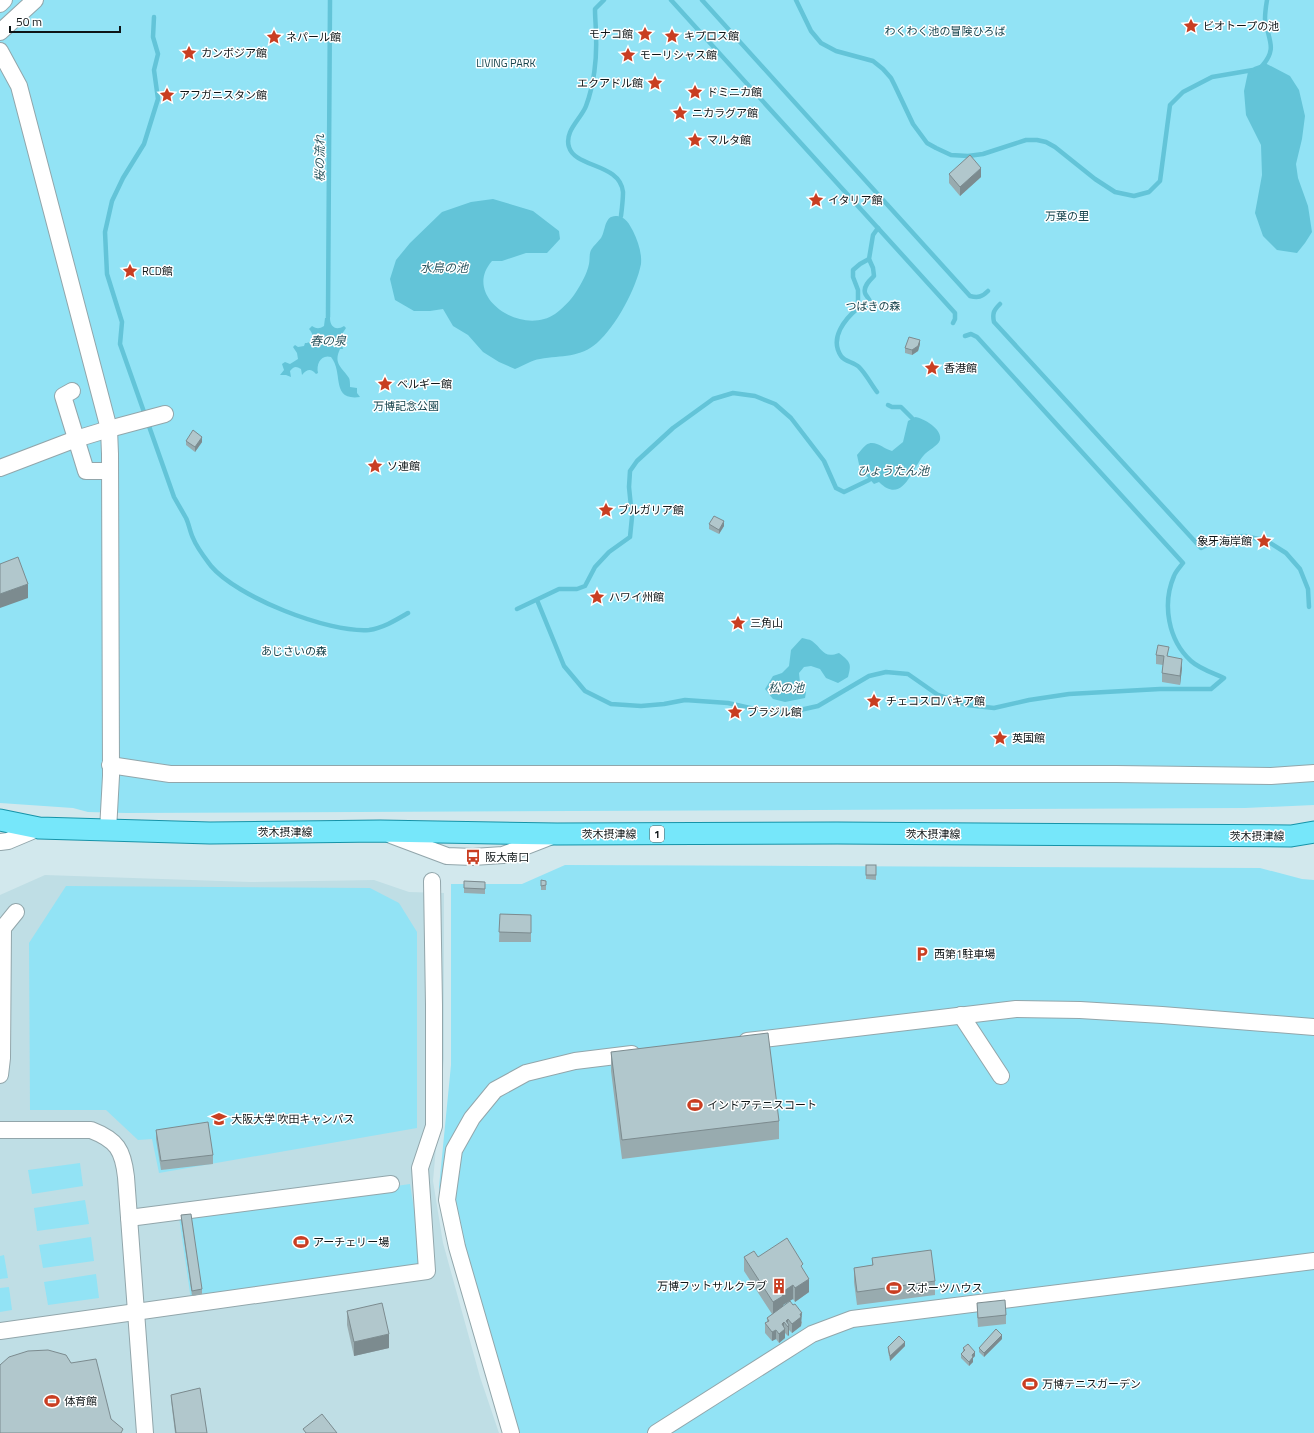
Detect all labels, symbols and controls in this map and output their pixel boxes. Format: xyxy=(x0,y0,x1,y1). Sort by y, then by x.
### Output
scale bar xyxy=(10,8,120,34)
text: 50 m xyxy=(16,12,42,31)
place icon: ビオトープの池 xyxy=(1182,17,1200,35)
place label: ビオトープの池 xyxy=(1203,18,1279,34)
park label: わくわく池の冒険ひろば xyxy=(885,23,1006,39)
place icon: モナコ館 xyxy=(636,25,654,43)
place label: モナコ館 xyxy=(589,26,633,42)
place icon: キプロス館 xyxy=(663,27,681,45)
place icon: ネパール館 xyxy=(265,28,283,46)
place label: キプロス館 xyxy=(684,28,739,44)
place label: ネパール館 xyxy=(286,29,341,45)
place icon: カンボジア館 xyxy=(180,44,198,62)
place label: カンボジア館 xyxy=(201,45,267,61)
place icon: モーリシャス館 xyxy=(619,46,637,64)
place label: モーリシャス館 xyxy=(640,47,717,63)
park label: LIVING PARK xyxy=(476,55,536,71)
place icon: エクアドル館 xyxy=(646,74,664,92)
place label: エクアドル館 xyxy=(577,75,643,91)
place icon: ドミニカ館 xyxy=(686,83,704,101)
place label: ドミニカ館 xyxy=(707,84,762,100)
place icon: アフガニスタン館 xyxy=(158,86,176,104)
place label: アフガニスタン館 xyxy=(179,87,267,103)
place icon: ニカラグア館 xyxy=(671,104,689,122)
place label: ニカラグア館 xyxy=(692,105,758,121)
place icon: マルタ館 xyxy=(686,131,704,149)
place label: マルタ館 xyxy=(707,132,751,148)
water label: 桜の流れ xyxy=(310,133,329,182)
place icon: イタリア館 xyxy=(807,191,825,209)
place label: イタリア館 xyxy=(828,192,883,208)
park label: 万葉の里 xyxy=(1045,208,1089,224)
water label: 水鳥の池 xyxy=(420,258,469,277)
place icon: RCD館 xyxy=(121,262,139,280)
place label: RCD館 xyxy=(142,263,173,279)
park label: つばきの森 xyxy=(846,298,901,314)
water label: 春の泉 xyxy=(310,331,347,350)
place icon: 香港館 xyxy=(923,359,941,377)
place label: 香港館 xyxy=(944,360,977,376)
place icon: ベルギー館 xyxy=(376,375,394,393)
place label: ベルギー館 xyxy=(397,376,452,392)
park label: 万博記念公園 xyxy=(373,398,439,414)
place icon: ソ連館 xyxy=(366,457,384,475)
place label: ソ連館 xyxy=(387,458,420,474)
water label: ひょうたん池 xyxy=(857,461,930,480)
place icon: ブルガリア館 xyxy=(597,501,615,519)
place label: ブルガリア館 xyxy=(618,502,684,518)
place icon: 象牙海岸館 xyxy=(1255,532,1273,550)
place label: 象牙海岸館 xyxy=(1197,533,1252,549)
place icon: ハワイ州館 xyxy=(588,588,606,606)
place label: ハワイ州館 xyxy=(609,589,664,605)
place icon: 三角山 xyxy=(729,614,747,632)
place label: 三角山 xyxy=(750,615,783,631)
park label: あじさいの森 xyxy=(261,643,327,659)
water label: 松の池 xyxy=(768,678,805,697)
place icon: チェコスロバキア館 xyxy=(865,692,883,710)
place label: チェコスロバキア館 xyxy=(886,693,985,709)
place icon: ブラジル館 xyxy=(726,703,744,721)
place label: ブラジル館 xyxy=(747,704,802,720)
place icon: 英国館 xyxy=(991,729,1009,747)
place label: 英国館 xyxy=(1012,730,1045,746)
street label: 茨木摂津線 xyxy=(258,824,313,840)
street label: 茨木摂津線 xyxy=(582,826,637,842)
road number: 1 xyxy=(650,826,664,842)
street label: 茨木摂津線 xyxy=(906,826,961,842)
street label: 茨木摂津線 xyxy=(1230,828,1285,844)
bus stop icon: 阪大南口 xyxy=(464,848,482,866)
place label: 阪大南口 xyxy=(485,849,529,865)
parking icon: 西第1駐車場 xyxy=(913,945,931,963)
place label: 西第1駐車場 xyxy=(934,946,995,962)
sports icon: インドアテニスコート xyxy=(686,1096,704,1114)
place label: インドアテニスコート xyxy=(707,1097,817,1113)
school or university icon: 大阪大学 吹田キャンパス xyxy=(210,1110,228,1128)
place label: 大阪大学 吹田キャンパス xyxy=(231,1111,354,1127)
sports icon: アーチェリー場 xyxy=(292,1233,310,1251)
place label: アーチェリー場 xyxy=(313,1234,389,1250)
building icon: 万博フットサルクラブ xyxy=(770,1277,788,1295)
place label: 万博フットサルクラブ xyxy=(657,1278,767,1294)
sports icon: スポーツハウス xyxy=(885,1279,903,1297)
place label: スポーツハウス xyxy=(906,1280,983,1296)
sports icon: 万博テニスガーデン xyxy=(1021,1375,1039,1393)
place label: 万博テニスガーデン xyxy=(1042,1376,1141,1392)
sports icon: 体育館 xyxy=(43,1392,61,1410)
place label: 体育館 xyxy=(64,1393,97,1409)

